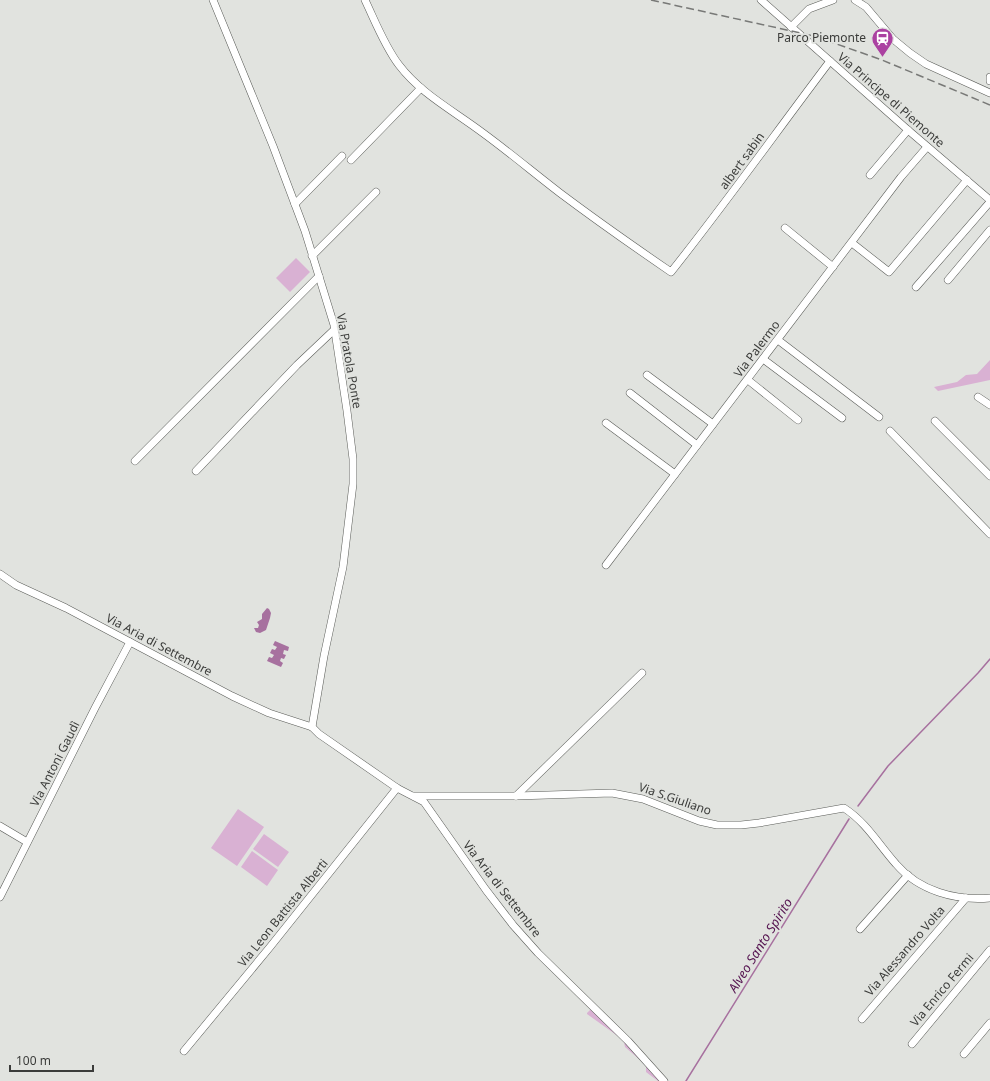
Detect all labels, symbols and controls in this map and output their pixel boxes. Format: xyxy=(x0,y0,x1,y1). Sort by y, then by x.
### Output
station icon: Parco Piemonte xyxy=(869,25,895,58)
place label: Parco Piemonte xyxy=(777,29,866,46)
street label: Via Principe di Piemonte xyxy=(834,48,949,151)
street label: albert sabin xyxy=(715,129,768,193)
street label: Via Pratola Ponte xyxy=(333,312,366,410)
street label: Via Palermo xyxy=(730,317,784,381)
street label: Via Aria di Settembre xyxy=(103,609,216,680)
street label: Via Antoni Gaudì xyxy=(26,718,83,809)
street label: Via S.Giuliano xyxy=(636,778,714,819)
street label: Via Aria di Settembre xyxy=(459,837,546,941)
street label: Via Leon Battista Alberti xyxy=(234,855,332,970)
water label: Alveo Santo Spirito xyxy=(723,894,796,996)
street label: Via Alessandro Volta xyxy=(861,902,948,999)
street label: Via Enrico Fermi xyxy=(906,949,977,1030)
scale bar xyxy=(10,1047,93,1073)
text: 100 m xyxy=(16,1052,51,1069)

